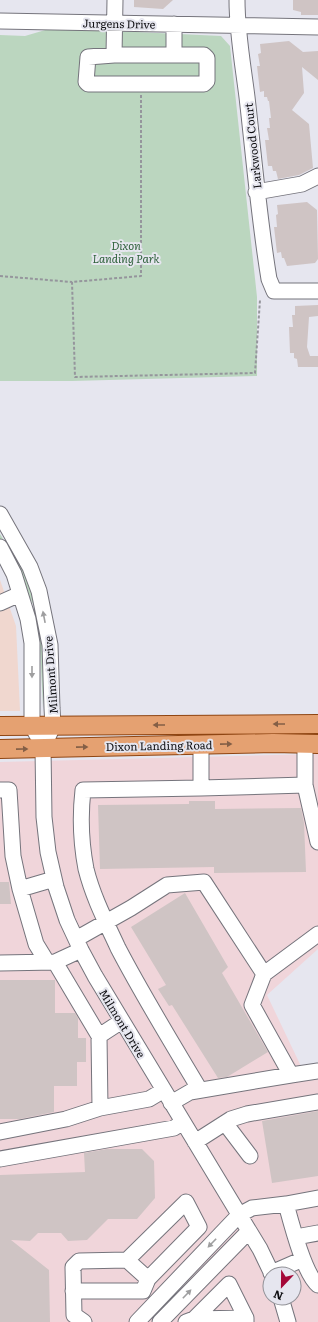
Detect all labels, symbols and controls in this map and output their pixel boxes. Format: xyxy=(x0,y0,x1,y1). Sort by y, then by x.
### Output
street label: Jurgens Drive xyxy=(82,14,156,32)
street label: Larkwood Court xyxy=(239,102,264,190)
park label: Dixon Landing Park xyxy=(93,237,159,266)
one-way arrow xyxy=(41,611,47,623)
street label: Milmont Drive xyxy=(39,635,61,714)
one-way arrow xyxy=(29,666,35,679)
one-way arrow xyxy=(272,721,285,727)
one-way arrow xyxy=(152,722,165,728)
street label: Dixon Landing Road xyxy=(106,736,213,754)
one-way arrow xyxy=(220,741,233,747)
one-way arrow xyxy=(76,744,89,750)
one-way arrow xyxy=(16,746,29,752)
street label: Milmont Drive xyxy=(96,986,150,1061)
one-way arrow xyxy=(207,1238,217,1248)
north arrow xyxy=(262,1266,302,1306)
text: N xyxy=(271,1287,285,1305)
one-way arrow xyxy=(183,1289,192,1299)

